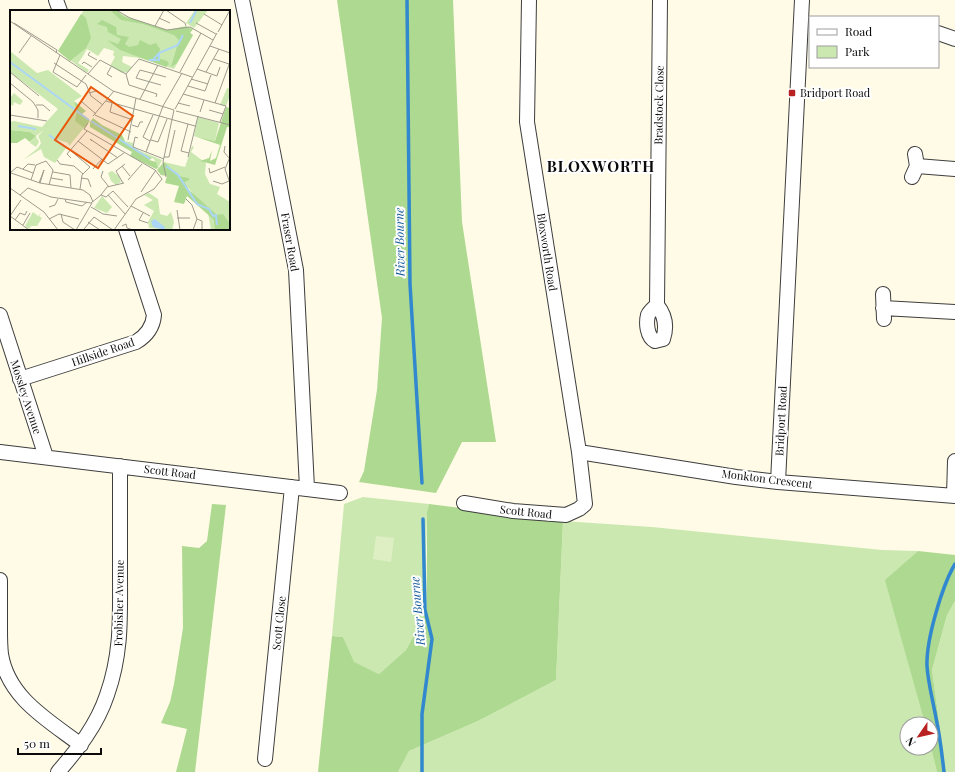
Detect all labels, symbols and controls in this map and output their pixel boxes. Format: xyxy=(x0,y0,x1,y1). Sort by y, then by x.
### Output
inset map xyxy=(10,10,230,230)
legend xyxy=(809,16,939,68)
text: Road xyxy=(845,23,872,39)
text: Park xyxy=(845,43,870,59)
street label: Bradstock Close xyxy=(650,65,667,145)
place label: Bridport Road xyxy=(800,85,871,100)
marker: Bridport Road xyxy=(787,88,797,98)
district label: BLOXWORTH xyxy=(547,156,655,176)
water label: River Bourne xyxy=(390,208,408,278)
street label: Fraser Road xyxy=(278,211,303,273)
street label: Bloxworth Road xyxy=(534,212,561,293)
street label: Hillside Road xyxy=(69,334,137,369)
street label: Mossley Avenue xyxy=(7,358,46,436)
street label: Bridport Road xyxy=(771,385,790,456)
street label: Scott Road xyxy=(143,461,197,482)
street label: Monkton Crescent xyxy=(721,465,813,492)
street label: Scott Road xyxy=(499,501,553,522)
street label: Frobisher Avenue xyxy=(110,559,127,646)
water label: River Bourne xyxy=(406,576,428,647)
street label: Scott Close xyxy=(268,595,289,651)
north arrow xyxy=(899,716,939,756)
scale bar xyxy=(18,730,101,756)
text: N xyxy=(902,734,919,749)
text: 50 m xyxy=(24,735,50,751)

